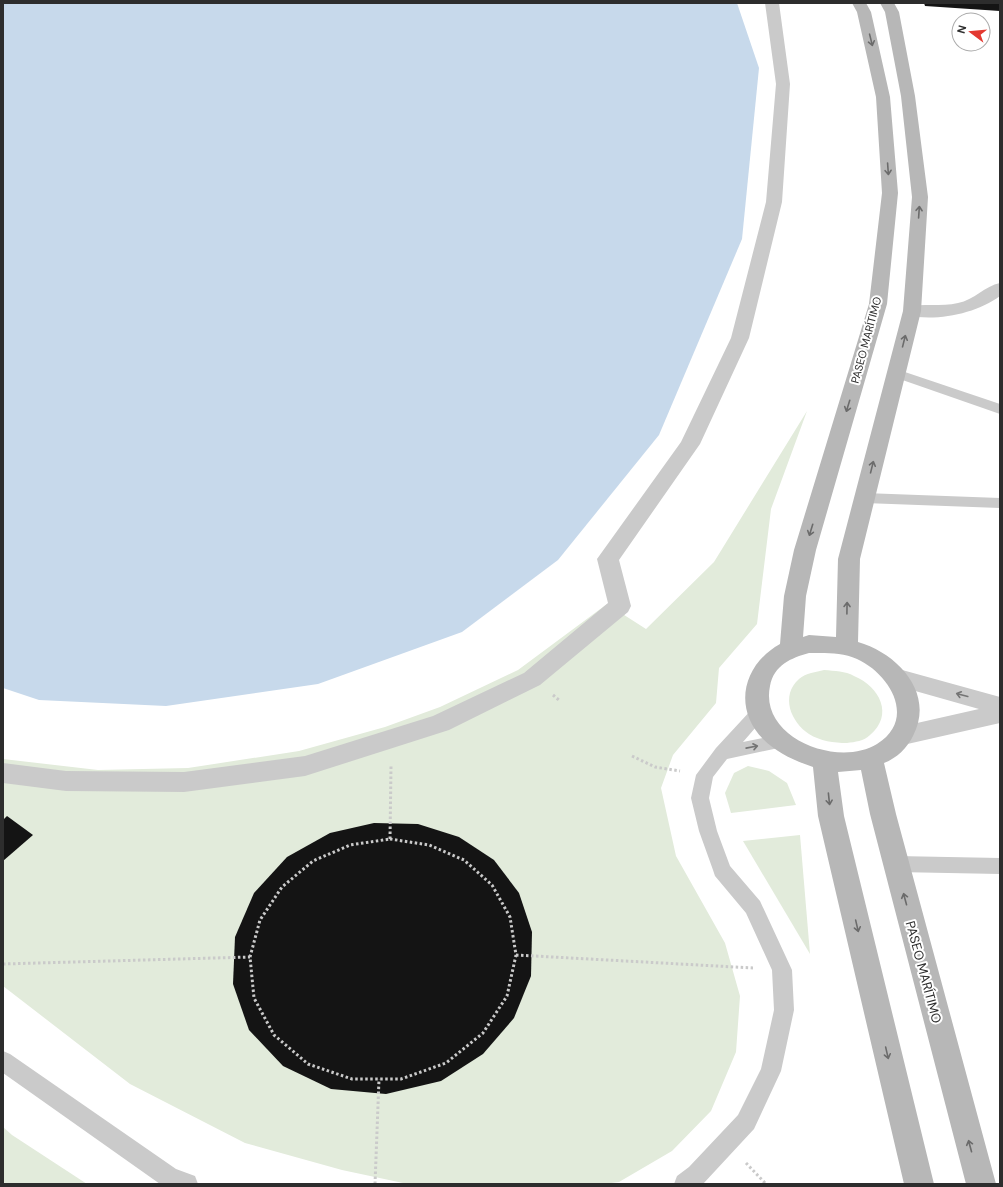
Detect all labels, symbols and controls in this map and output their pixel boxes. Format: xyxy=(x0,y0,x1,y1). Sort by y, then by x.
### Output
north arrow xyxy=(951,12,991,52)
text: N xyxy=(954,23,969,35)
one-way arrow xyxy=(868,33,875,46)
one-way arrow xyxy=(884,162,891,175)
one-way arrow xyxy=(916,206,923,219)
street label: PASEO MARÍTIMO xyxy=(848,295,884,385)
one-way arrow xyxy=(901,335,908,348)
one-way arrow xyxy=(844,399,851,412)
one-way arrow xyxy=(869,461,876,474)
one-way arrow xyxy=(807,523,814,536)
one-way arrow xyxy=(843,602,851,615)
one-way arrow xyxy=(956,691,969,698)
one-way arrow xyxy=(745,743,758,751)
one-way arrow xyxy=(825,793,833,806)
one-way arrow xyxy=(901,893,909,906)
one-way arrow xyxy=(854,919,861,932)
street label: PASEO MARÍTIMO xyxy=(902,919,946,1025)
one-way arrow xyxy=(884,1046,892,1059)
one-way arrow xyxy=(966,1140,973,1153)

